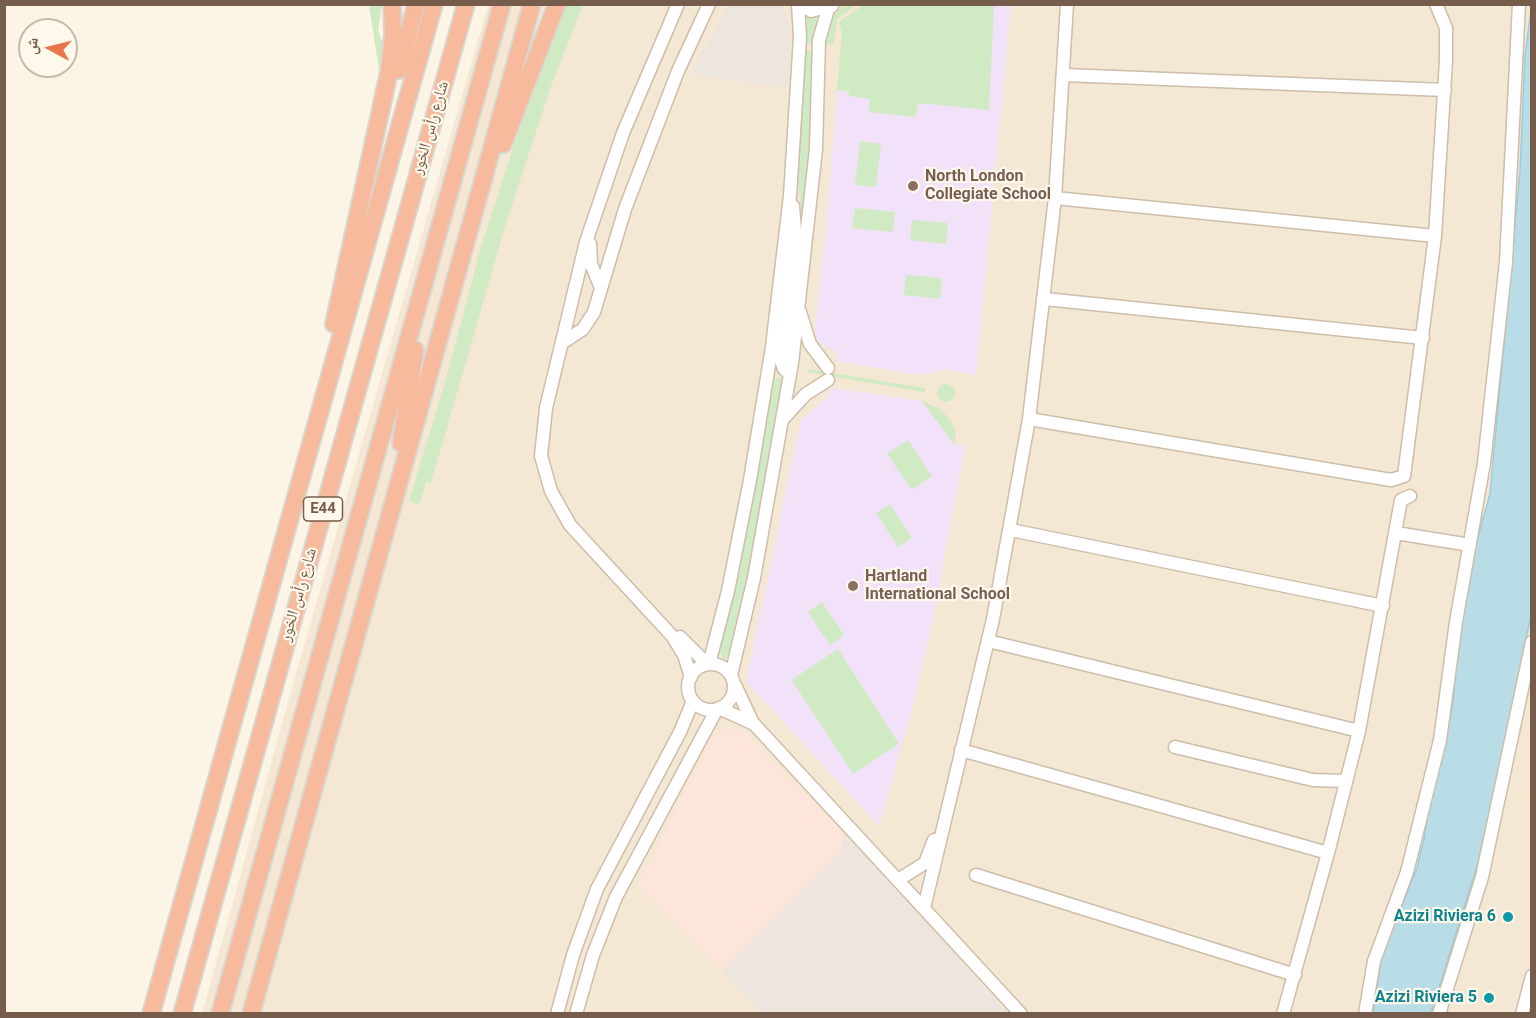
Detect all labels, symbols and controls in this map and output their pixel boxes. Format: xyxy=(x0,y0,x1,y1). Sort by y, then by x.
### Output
north arrow xyxy=(18,18,78,78)
text: ش xyxy=(21,36,42,56)
street label: شارع رأس الخور xyxy=(409,79,453,177)
place label: North London Collegiate School xyxy=(925,167,1051,205)
marker: North London Collegiate School xyxy=(906,179,920,193)
road number: E44 xyxy=(304,497,342,521)
street label: شارع رأس الخور xyxy=(277,546,321,644)
place label: Hartland International School xyxy=(865,567,1010,605)
marker: Hartland International School xyxy=(846,579,860,593)
place label: Azizi Riviera 6 xyxy=(1394,907,1496,927)
marker: Azizi Riviera 6 xyxy=(1501,910,1515,924)
place label: Azizi Riviera 5 xyxy=(1375,988,1477,1008)
marker: Azizi Riviera 5 xyxy=(1482,991,1496,1005)

